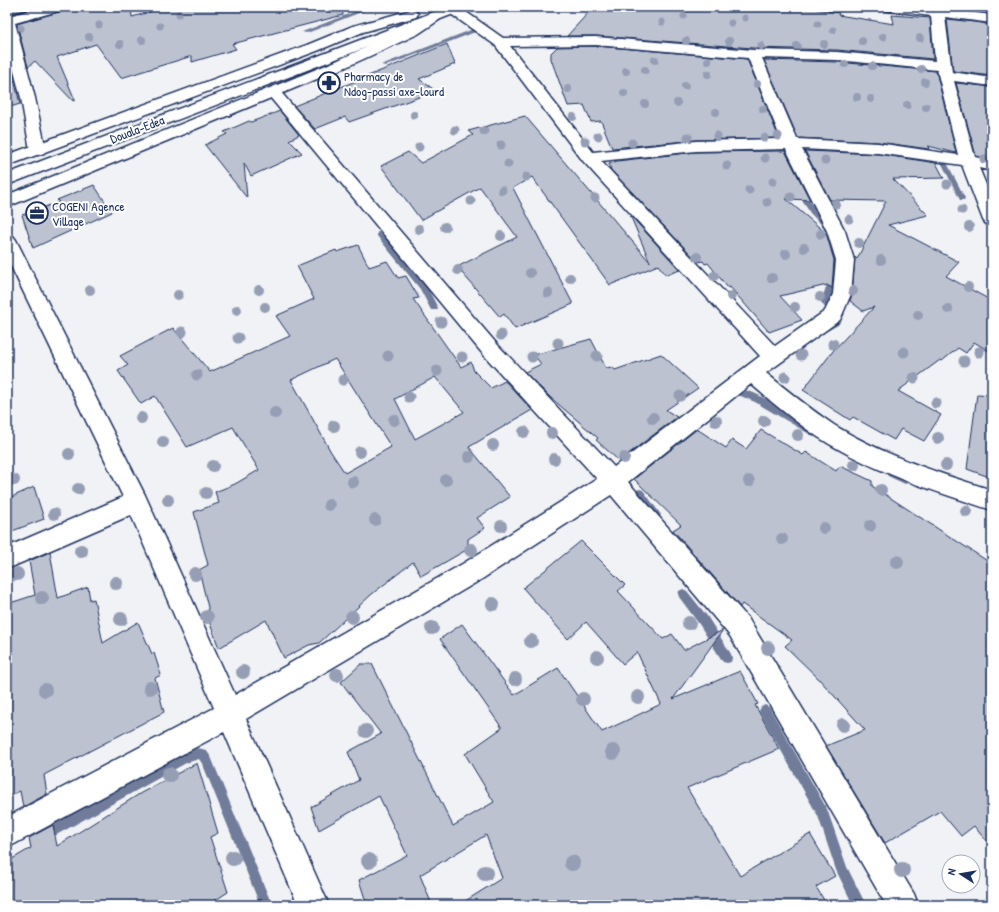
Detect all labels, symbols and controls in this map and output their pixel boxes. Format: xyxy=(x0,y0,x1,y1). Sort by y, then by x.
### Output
place label: Pharmacy de Ndog-passi axe-lourd xyxy=(344,67,444,100)
pharmacy icon: Pharmacy de Ndog-passi axe-lourd xyxy=(316,70,342,96)
street label: Douala-Edea xyxy=(107,110,167,148)
place label: COGENI Agence Village xyxy=(52,197,125,230)
office icon: COGENI Agence Village xyxy=(24,200,50,226)
north arrow xyxy=(941,854,981,894)
text: N xyxy=(944,867,959,876)

